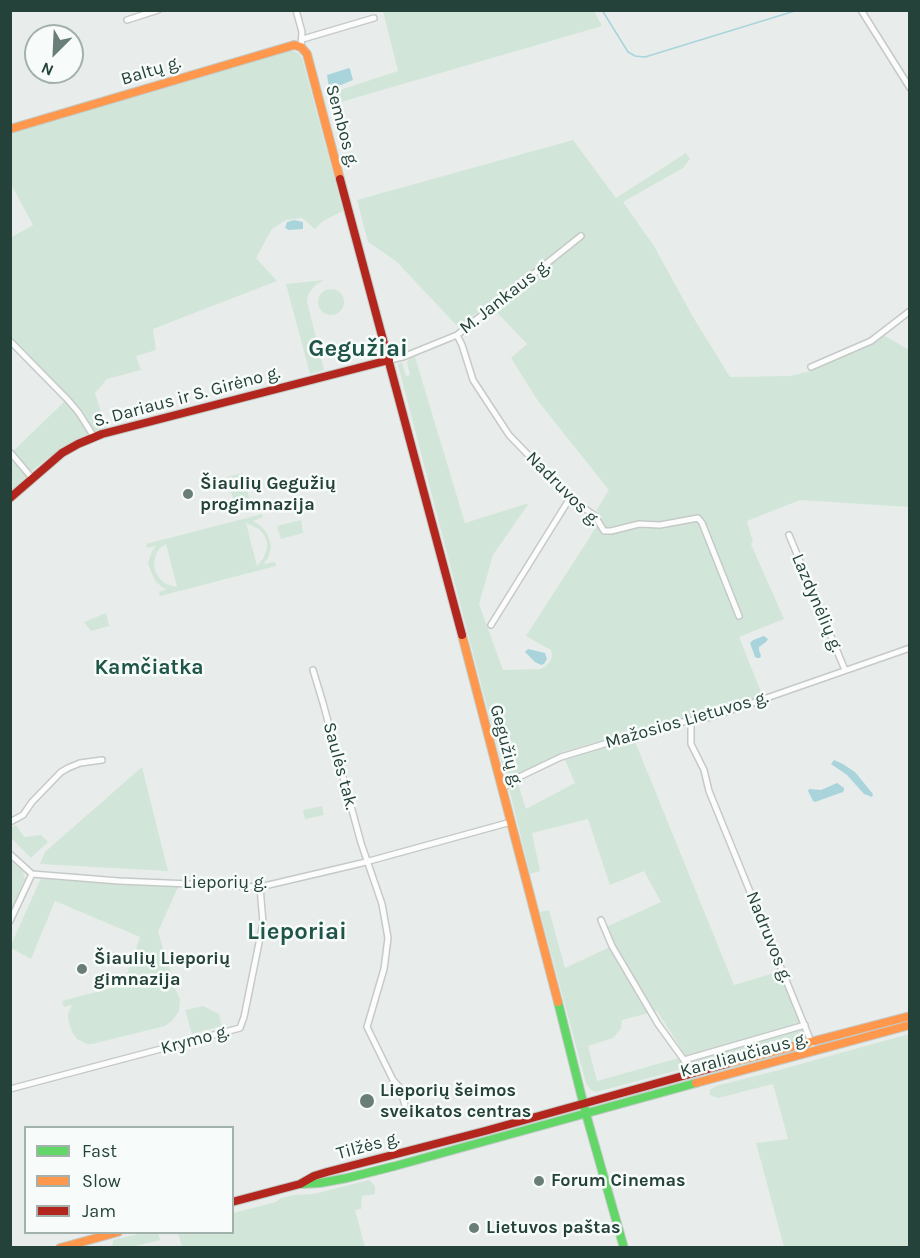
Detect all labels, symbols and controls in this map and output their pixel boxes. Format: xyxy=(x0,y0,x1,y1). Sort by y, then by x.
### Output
north arrow xyxy=(24,24,84,84)
street label: Baltų g. xyxy=(118,52,184,90)
text: N xyxy=(38,58,56,80)
street label: Sembos g. xyxy=(321,82,363,170)
street label: M. Jankaus g. xyxy=(455,255,555,339)
district label: Gegužiai xyxy=(308,335,408,363)
street label: S. Dariaus ir S. Girėno g. xyxy=(91,362,283,432)
street label: Nadruvos g. xyxy=(521,447,605,531)
place label: Šiaulių Gegužių progimnazija xyxy=(200,473,336,516)
marker: Šiaulių Gegužių progimnazija xyxy=(181,487,195,501)
street label: Lazdynėlių g. xyxy=(787,550,847,656)
district label: Kamčiatka xyxy=(94,655,204,681)
street label: Mažosios Lietuvos g. xyxy=(603,686,771,754)
street label: Gegužių g. xyxy=(485,702,527,790)
street label: Saulės tak. xyxy=(318,720,362,812)
street label: Lieporių g. xyxy=(183,872,267,894)
street label: Nadruvos g. xyxy=(741,888,797,986)
district label: Lieporiai xyxy=(247,918,347,946)
place label: Šiaulių Lieporių gimnazija xyxy=(94,948,230,990)
marker: Šiaulių Lieporių gimnazija xyxy=(75,962,89,976)
street label: Krymo g. xyxy=(158,1020,232,1060)
street label: Karaliaučiaus g. xyxy=(678,1028,810,1082)
place label: Lieporių šeimos sveikatos centras xyxy=(380,1080,531,1122)
marker: Lieporių šeimos sveikatos centras xyxy=(358,1092,376,1110)
legend xyxy=(24,1126,234,1234)
street label: Tilžės g. xyxy=(334,1127,402,1165)
text: Fast xyxy=(82,1140,117,1162)
text: Slow xyxy=(82,1170,121,1192)
place label: Forum Cinemas xyxy=(551,1170,686,1192)
marker: Forum Cinemas xyxy=(532,1174,546,1188)
text: Jam xyxy=(82,1200,116,1222)
place label: Lietuvos paštas xyxy=(486,1217,620,1239)
marker: Lietuvos paštas xyxy=(467,1221,481,1235)

